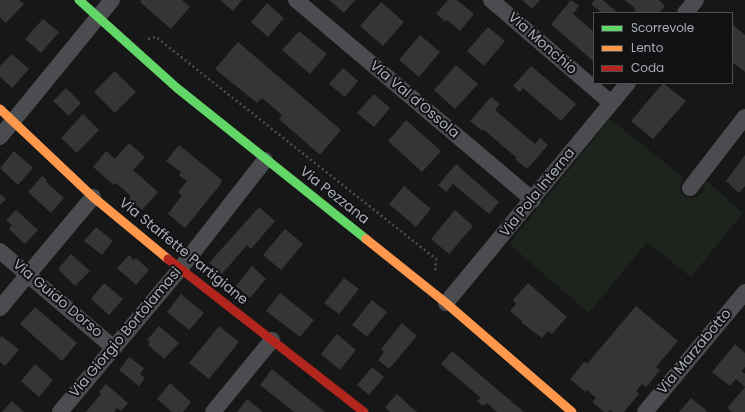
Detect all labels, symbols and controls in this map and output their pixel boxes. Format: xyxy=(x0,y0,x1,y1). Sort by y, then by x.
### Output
street label: Via Monchio xyxy=(504,9,580,79)
legend xyxy=(593,12,733,84)
text: Scorrevole xyxy=(631,19,694,36)
text: Lento xyxy=(631,39,663,56)
street label: Via Val d'Ossola xyxy=(366,58,462,142)
text: Coda xyxy=(631,59,664,76)
street label: Via Pola Interna xyxy=(497,145,579,241)
street label: Via Pezzana xyxy=(296,164,372,228)
street label: Via Staffette Partigiane xyxy=(115,195,251,309)
street label: Via Guido Dorso xyxy=(9,257,105,341)
street label: Via Giorgio Bortolamasi xyxy=(67,265,185,401)
street label: Via Marzabotto xyxy=(654,306,736,398)

